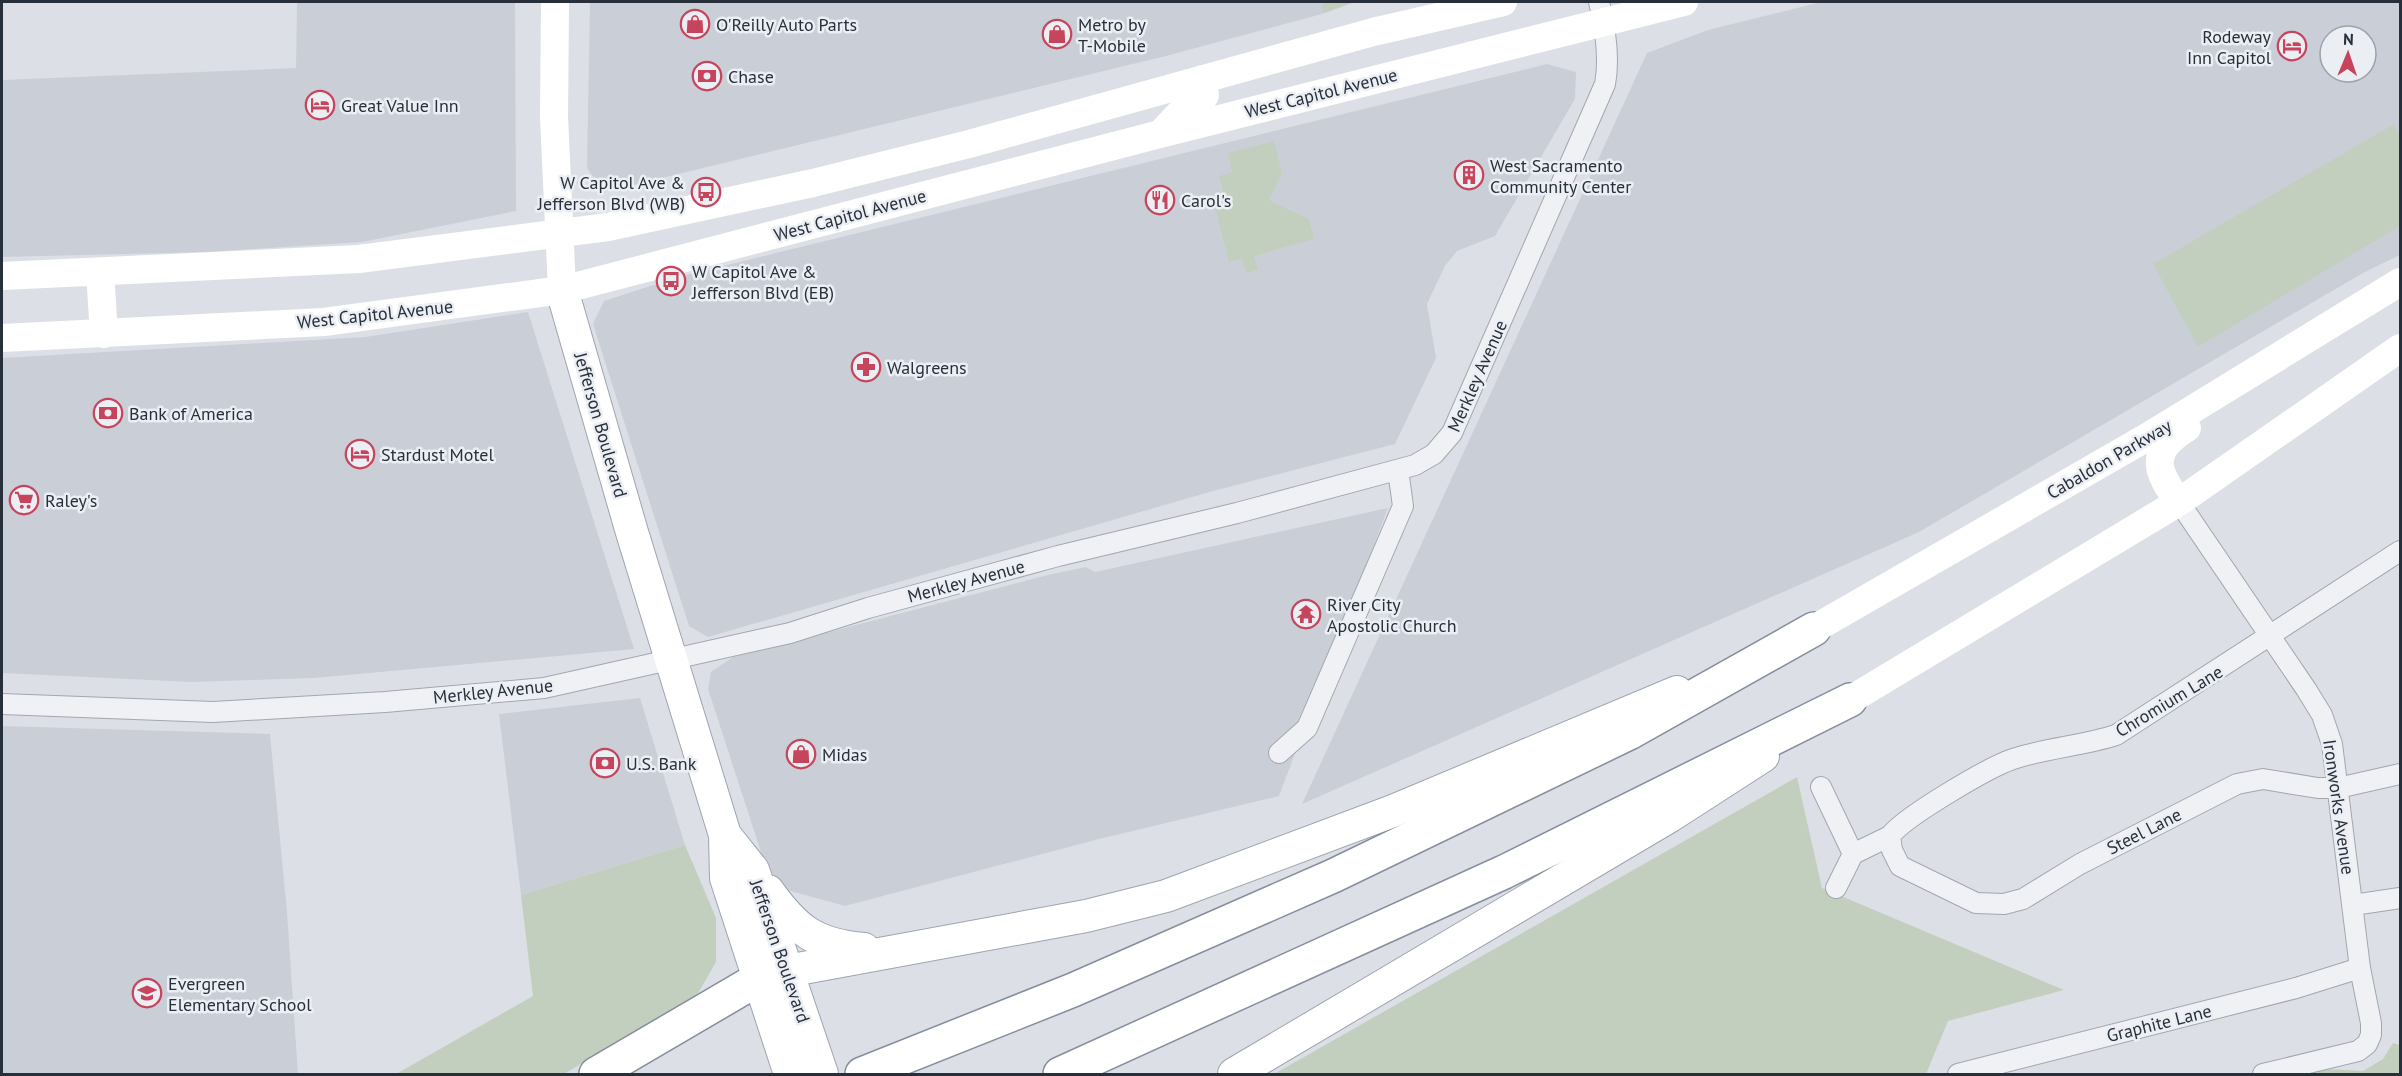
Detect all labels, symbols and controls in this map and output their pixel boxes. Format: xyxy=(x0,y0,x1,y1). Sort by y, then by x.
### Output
shop icon: O'Reilly Auto Parts xyxy=(679,8,711,40)
place label: O'Reilly Auto Parts xyxy=(716,13,857,36)
place label: Metro by T-Mobile xyxy=(1078,13,1147,57)
shop icon: Metro by T-Mobile xyxy=(1041,18,1073,50)
north arrow xyxy=(2318,24,2378,84)
place label: Rodeway Inn Capitol xyxy=(2187,25,2272,69)
text: N xyxy=(2343,29,2354,49)
hotel icon: Rodeway Inn Capitol xyxy=(2276,30,2308,62)
bank icon: Chase xyxy=(691,60,723,92)
street label: West Capitol Avenue xyxy=(1242,63,1400,123)
place label: Chase xyxy=(728,65,774,88)
hotel icon: Great Value Inn xyxy=(304,89,336,121)
place label: Great Value Inn xyxy=(341,94,459,117)
place label: West Sacramento Community Center xyxy=(1490,154,1631,198)
building icon: West Sacramento Community Center xyxy=(1453,159,1485,191)
place label: W Capitol Ave & Jefferson Blvd (WB) xyxy=(537,171,685,215)
bus stop icon: W Capitol Ave & Jefferson Blvd (WB) xyxy=(690,176,722,208)
street label: West Capitol Avenue xyxy=(771,184,929,246)
restaurant icon: Carol's xyxy=(1144,184,1176,216)
place label: Carol's xyxy=(1181,189,1231,212)
place label: W Capitol Ave & Jefferson Blvd (EB) xyxy=(691,260,834,304)
bus stop icon: W Capitol Ave & Jefferson Blvd (EB) xyxy=(655,265,687,297)
street label: West Capitol Avenue xyxy=(296,294,454,334)
street label: Merkley Avenue xyxy=(1442,316,1512,436)
street label: Jefferson Boulevard xyxy=(569,349,633,500)
pharmacy icon: Walgreens xyxy=(850,351,882,383)
place label: Walgreens xyxy=(887,356,967,379)
bank icon: Bank of America xyxy=(92,397,124,429)
place label: Bank of America xyxy=(129,402,253,425)
street label: Cabaldon Parkway xyxy=(2042,414,2176,504)
hotel icon: Stardust Motel xyxy=(344,438,376,470)
place label: Stardust Motel xyxy=(381,443,495,466)
supermarket icon: Raley's xyxy=(8,484,40,516)
place label: Raley's xyxy=(45,489,97,512)
street label: Merkley Avenue xyxy=(905,554,1027,608)
place label: River City Apostolic Church xyxy=(1327,593,1457,637)
temple icon: River City Apostolic Church xyxy=(1290,598,1322,630)
street label: Chromium Lane xyxy=(2111,660,2227,742)
street label: Merkley Avenue xyxy=(432,673,554,709)
shop icon: Midas xyxy=(785,738,817,770)
street label: Ironworks Avenue xyxy=(2318,738,2360,876)
place label: Midas xyxy=(822,743,867,766)
bank icon: U.S. Bank xyxy=(589,747,621,779)
place label: U.S. Bank xyxy=(626,752,697,775)
street label: Steel Lane xyxy=(2103,802,2185,860)
street label: Jefferson Boulevard xyxy=(744,875,815,1026)
place label: Evergreen Elementary School xyxy=(168,972,312,1016)
school or university icon: Evergreen Elementary School xyxy=(131,977,163,1009)
street label: Graphite Lane xyxy=(2104,999,2214,1047)

